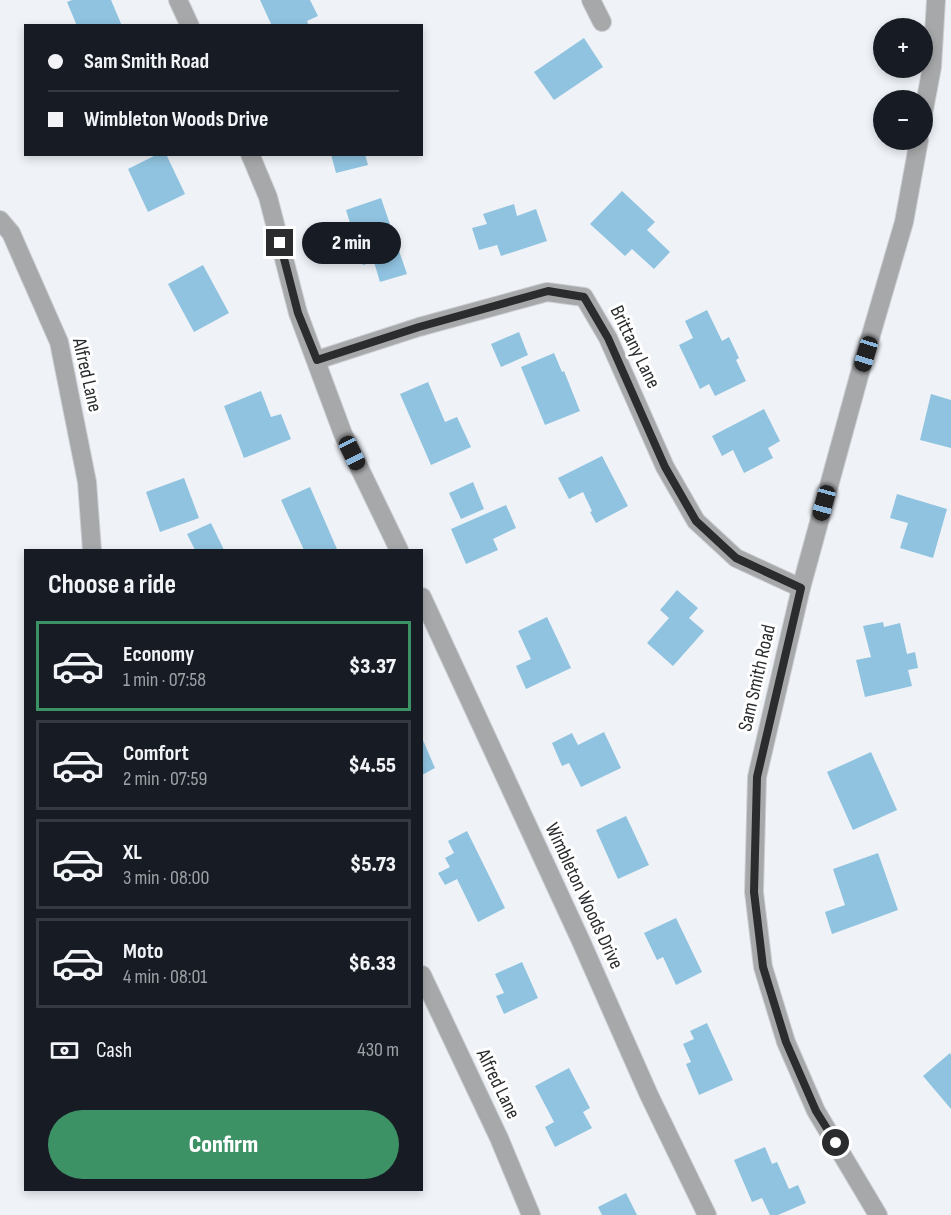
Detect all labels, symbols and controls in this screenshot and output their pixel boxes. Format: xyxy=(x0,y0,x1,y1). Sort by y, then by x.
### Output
map controls xyxy=(873,18,933,150)
button: + xyxy=(873,18,933,78)
text: Sam Smith Road xyxy=(84,48,209,75)
button: − xyxy=(873,90,933,150)
text: Wimbleton Woods Drive xyxy=(84,106,268,133)
callout: 2 min xyxy=(301,222,400,264)
route end xyxy=(266,229,293,256)
text: 2 min xyxy=(332,231,371,255)
street label: Brittany Lane xyxy=(605,302,665,392)
car xyxy=(852,334,880,374)
street label: Alfred Lane xyxy=(67,335,107,414)
car xyxy=(336,433,368,473)
car xyxy=(811,483,837,523)
text: Choose a ride xyxy=(48,569,176,601)
street label: Sam Smith Road xyxy=(733,622,781,734)
icon: car xyxy=(51,639,105,693)
text: Economy xyxy=(123,641,194,668)
text: $3.37 xyxy=(349,653,396,680)
text: 1 min · 07:58 xyxy=(123,668,206,692)
icon: car xyxy=(51,738,105,792)
text: Comfort xyxy=(123,740,189,767)
text: $4.55 xyxy=(348,752,396,779)
text: 2 min · 07:59 xyxy=(123,767,207,791)
street label: Wimbleton Woods Drive xyxy=(540,819,628,973)
icon: car xyxy=(51,837,105,891)
text: XL xyxy=(123,839,142,866)
text: $5.73 xyxy=(350,851,396,878)
text: 3 min · 08:00 xyxy=(123,866,209,890)
icon: car xyxy=(51,936,105,990)
text: Moto xyxy=(123,938,163,965)
text: $6.33 xyxy=(349,950,396,977)
text: 4 min · 08:01 xyxy=(123,965,207,989)
icon: cash xyxy=(48,1034,81,1067)
text: Cash xyxy=(96,1037,132,1064)
text: 430 m xyxy=(357,1038,399,1062)
street label: Alfred Lane xyxy=(470,1044,525,1123)
button: Confirm xyxy=(48,1110,399,1179)
route start xyxy=(822,1129,849,1156)

